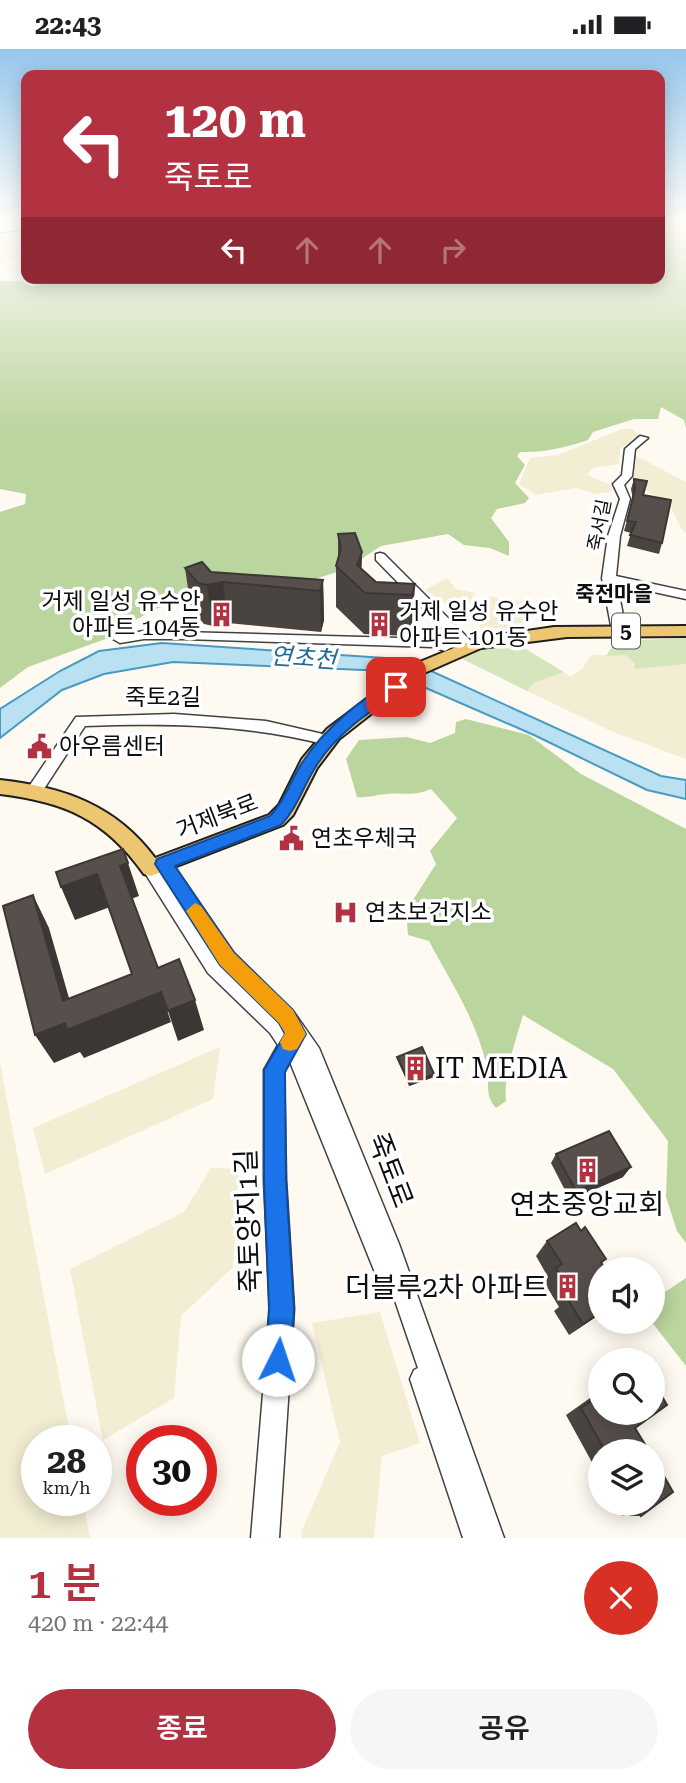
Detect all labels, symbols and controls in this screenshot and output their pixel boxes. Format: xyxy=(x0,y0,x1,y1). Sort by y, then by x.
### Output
text: 22:43 xyxy=(35,10,101,40)
text: 120 m xyxy=(164,92,306,149)
icon: left xyxy=(49,98,140,189)
text: 죽토로 xyxy=(164,158,252,196)
icon: left xyxy=(215,231,253,269)
icon: ahead xyxy=(288,231,326,269)
icon: ahead xyxy=(361,231,399,269)
icon: right xyxy=(434,231,472,269)
street label: 죽서길 xyxy=(583,497,616,553)
district label: 죽전마을 xyxy=(575,582,653,606)
place label: 거제 일성 유수안 아파트 104동 xyxy=(41,588,201,641)
place label: 거제 일성 유수안 아파트 101동 xyxy=(399,598,559,651)
building icon: 거제 일성 유수안 아파트 104동 xyxy=(207,600,235,628)
building icon: 거제 일성 유수안 아파트 101동 xyxy=(365,610,393,638)
road number: 5 xyxy=(612,613,640,649)
water label: 연초천 xyxy=(269,642,340,674)
pin xyxy=(366,657,426,717)
icon: arrive xyxy=(377,668,415,706)
street label: 죽토2길 xyxy=(125,684,201,711)
public building icon: 아우름센터 xyxy=(25,732,53,760)
place label: 아우름센터 xyxy=(59,733,165,760)
street label: 거제북로 xyxy=(173,789,262,844)
public building icon: 연초우체국 xyxy=(277,824,305,852)
place label: 연초우체국 xyxy=(311,825,417,852)
hospital icon: 연초보건지소 xyxy=(331,898,359,926)
place label: 연초보건지소 xyxy=(365,899,492,926)
place label: IT MEDIA xyxy=(435,1052,568,1085)
building icon: IT MEDIA xyxy=(401,1054,429,1082)
street label: 죽토로 xyxy=(361,1128,420,1212)
street label: 죽토양지1길 xyxy=(229,1148,268,1294)
building icon: 연초중앙교회 xyxy=(573,1156,601,1184)
place label: 연초중앙교회 xyxy=(510,1188,664,1221)
map controls xyxy=(588,1257,665,1516)
button: sound xyxy=(588,1257,665,1334)
place label: 더블루2차 아파트 xyxy=(345,1271,548,1304)
building icon: 더블루2차 아파트 xyxy=(554,1273,582,1301)
position arrow xyxy=(241,1323,315,1397)
button: search xyxy=(588,1348,665,1425)
speed limit sign: 30 xyxy=(126,1425,217,1516)
button: layers xyxy=(588,1439,665,1516)
text: 28 xyxy=(47,1441,86,1482)
text: km/h xyxy=(42,1477,91,1498)
text: 1 분 xyxy=(28,1559,101,1608)
button: close xyxy=(584,1561,658,1635)
text: 420 m · 22:44 xyxy=(28,1610,168,1637)
button: 종료 xyxy=(28,1689,336,1769)
button: 공유 xyxy=(350,1689,658,1769)

